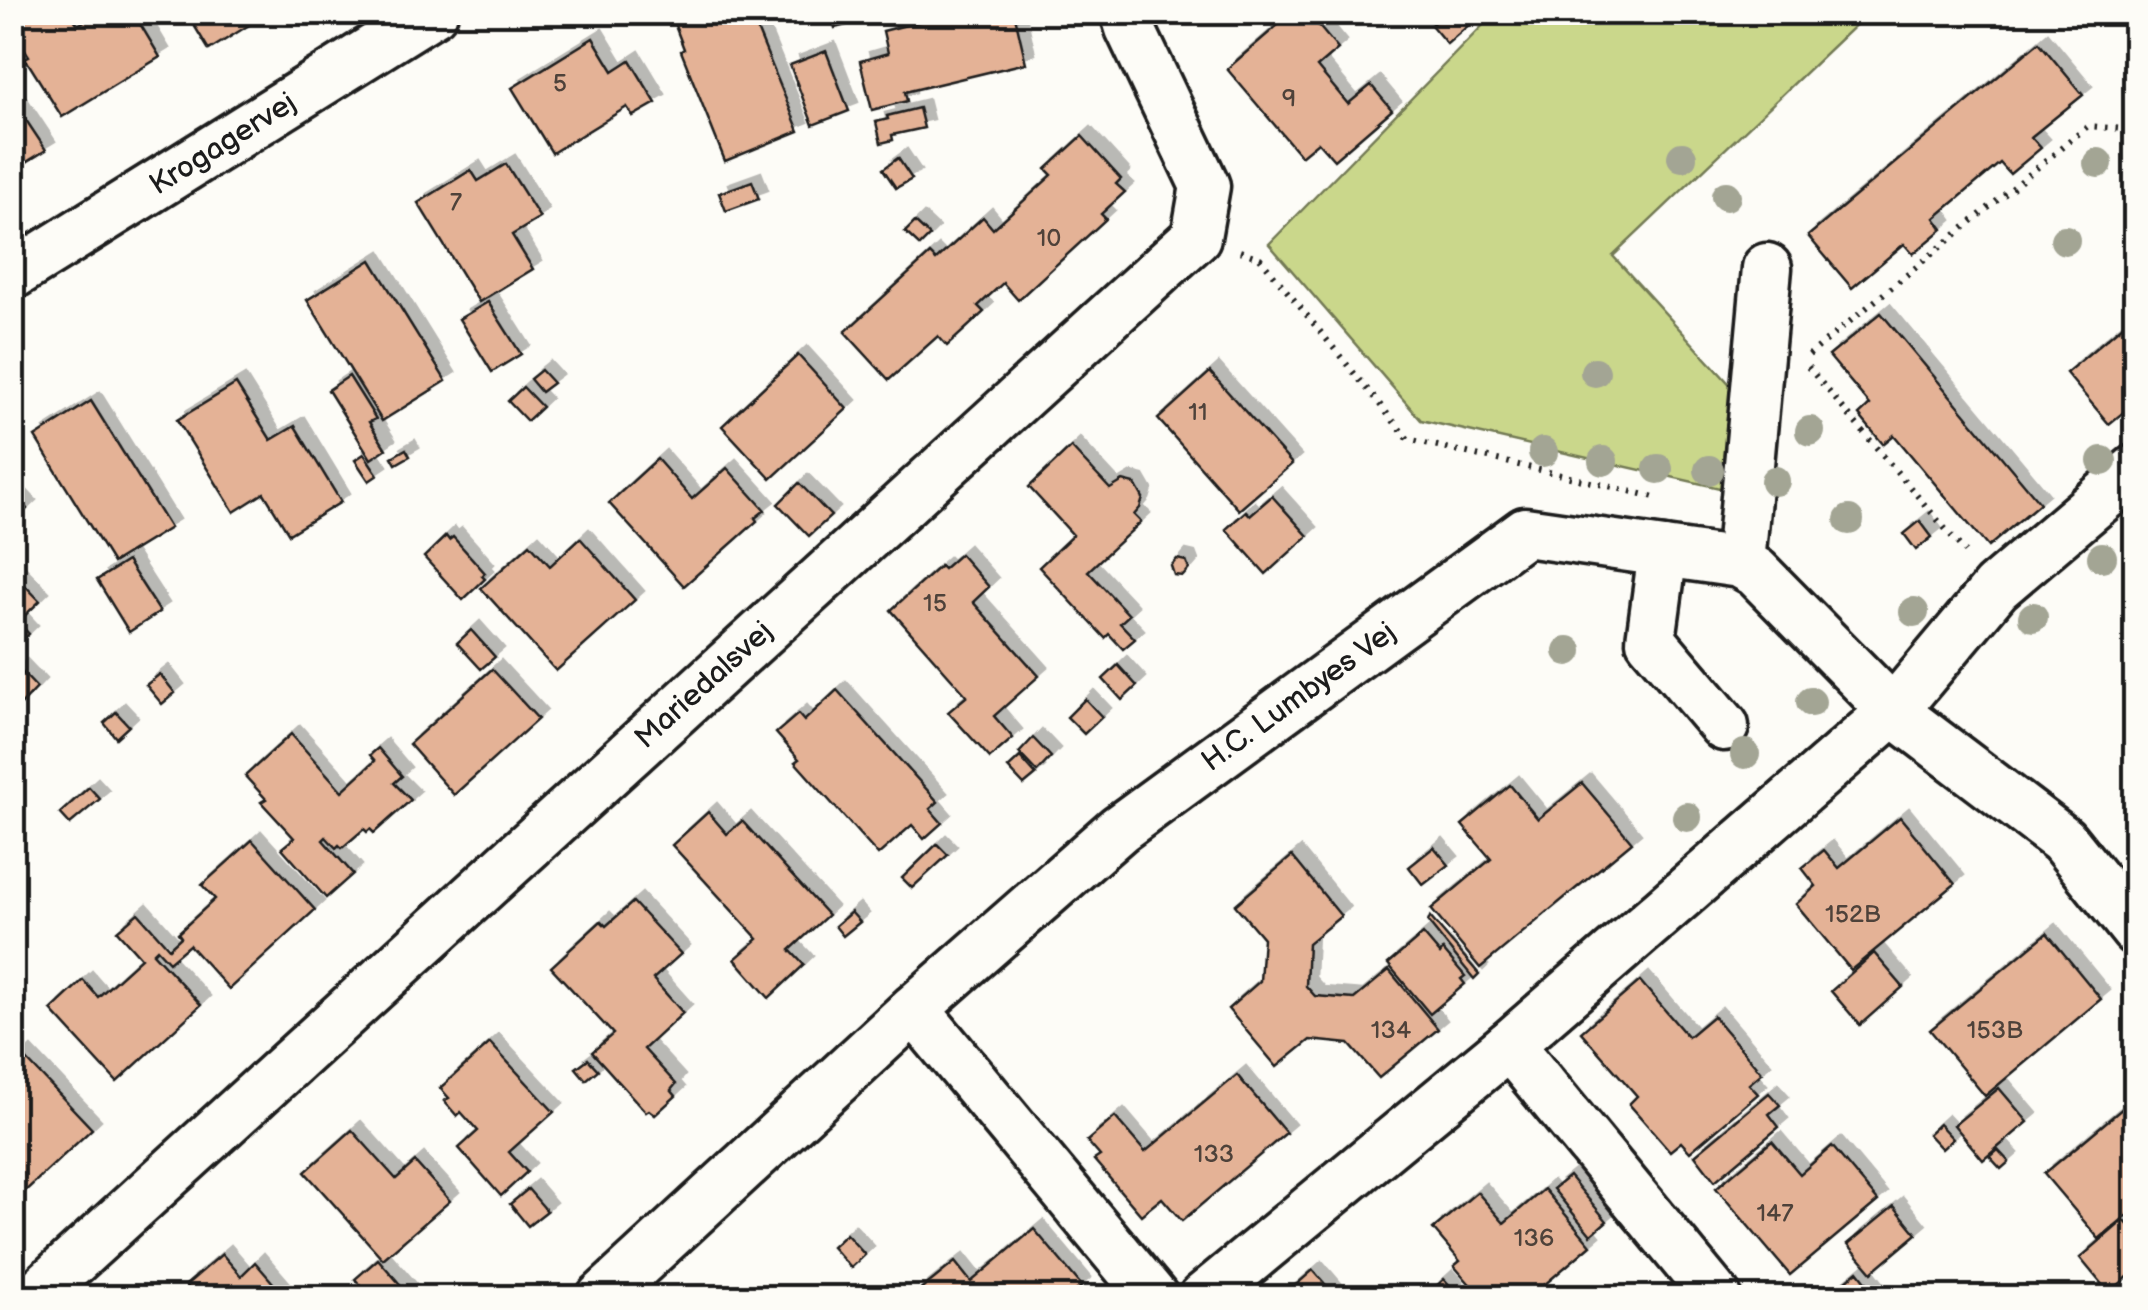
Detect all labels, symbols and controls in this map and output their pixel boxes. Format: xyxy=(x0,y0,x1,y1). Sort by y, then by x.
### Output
house number: 5 xyxy=(553,68,567,99)
house number: 9 xyxy=(1282,83,1296,114)
street label: Krogagervej xyxy=(143,85,303,203)
house number: 7 xyxy=(450,187,463,218)
house number: 10 xyxy=(1037,223,1061,254)
house number: 11 xyxy=(1188,397,1208,428)
house number: 15 xyxy=(923,588,947,619)
street label: Mariedalsvej xyxy=(628,614,780,756)
street label: H.C. Lumbyes Vej xyxy=(1195,615,1403,779)
house number: 152B xyxy=(1825,899,1881,930)
house number: 134 xyxy=(1371,1015,1411,1046)
house number: 153B xyxy=(1967,1015,2023,1046)
house number: 133 xyxy=(1194,1139,1234,1170)
house number: 147 xyxy=(1756,1198,1794,1229)
house number: 136 xyxy=(1514,1223,1554,1254)

